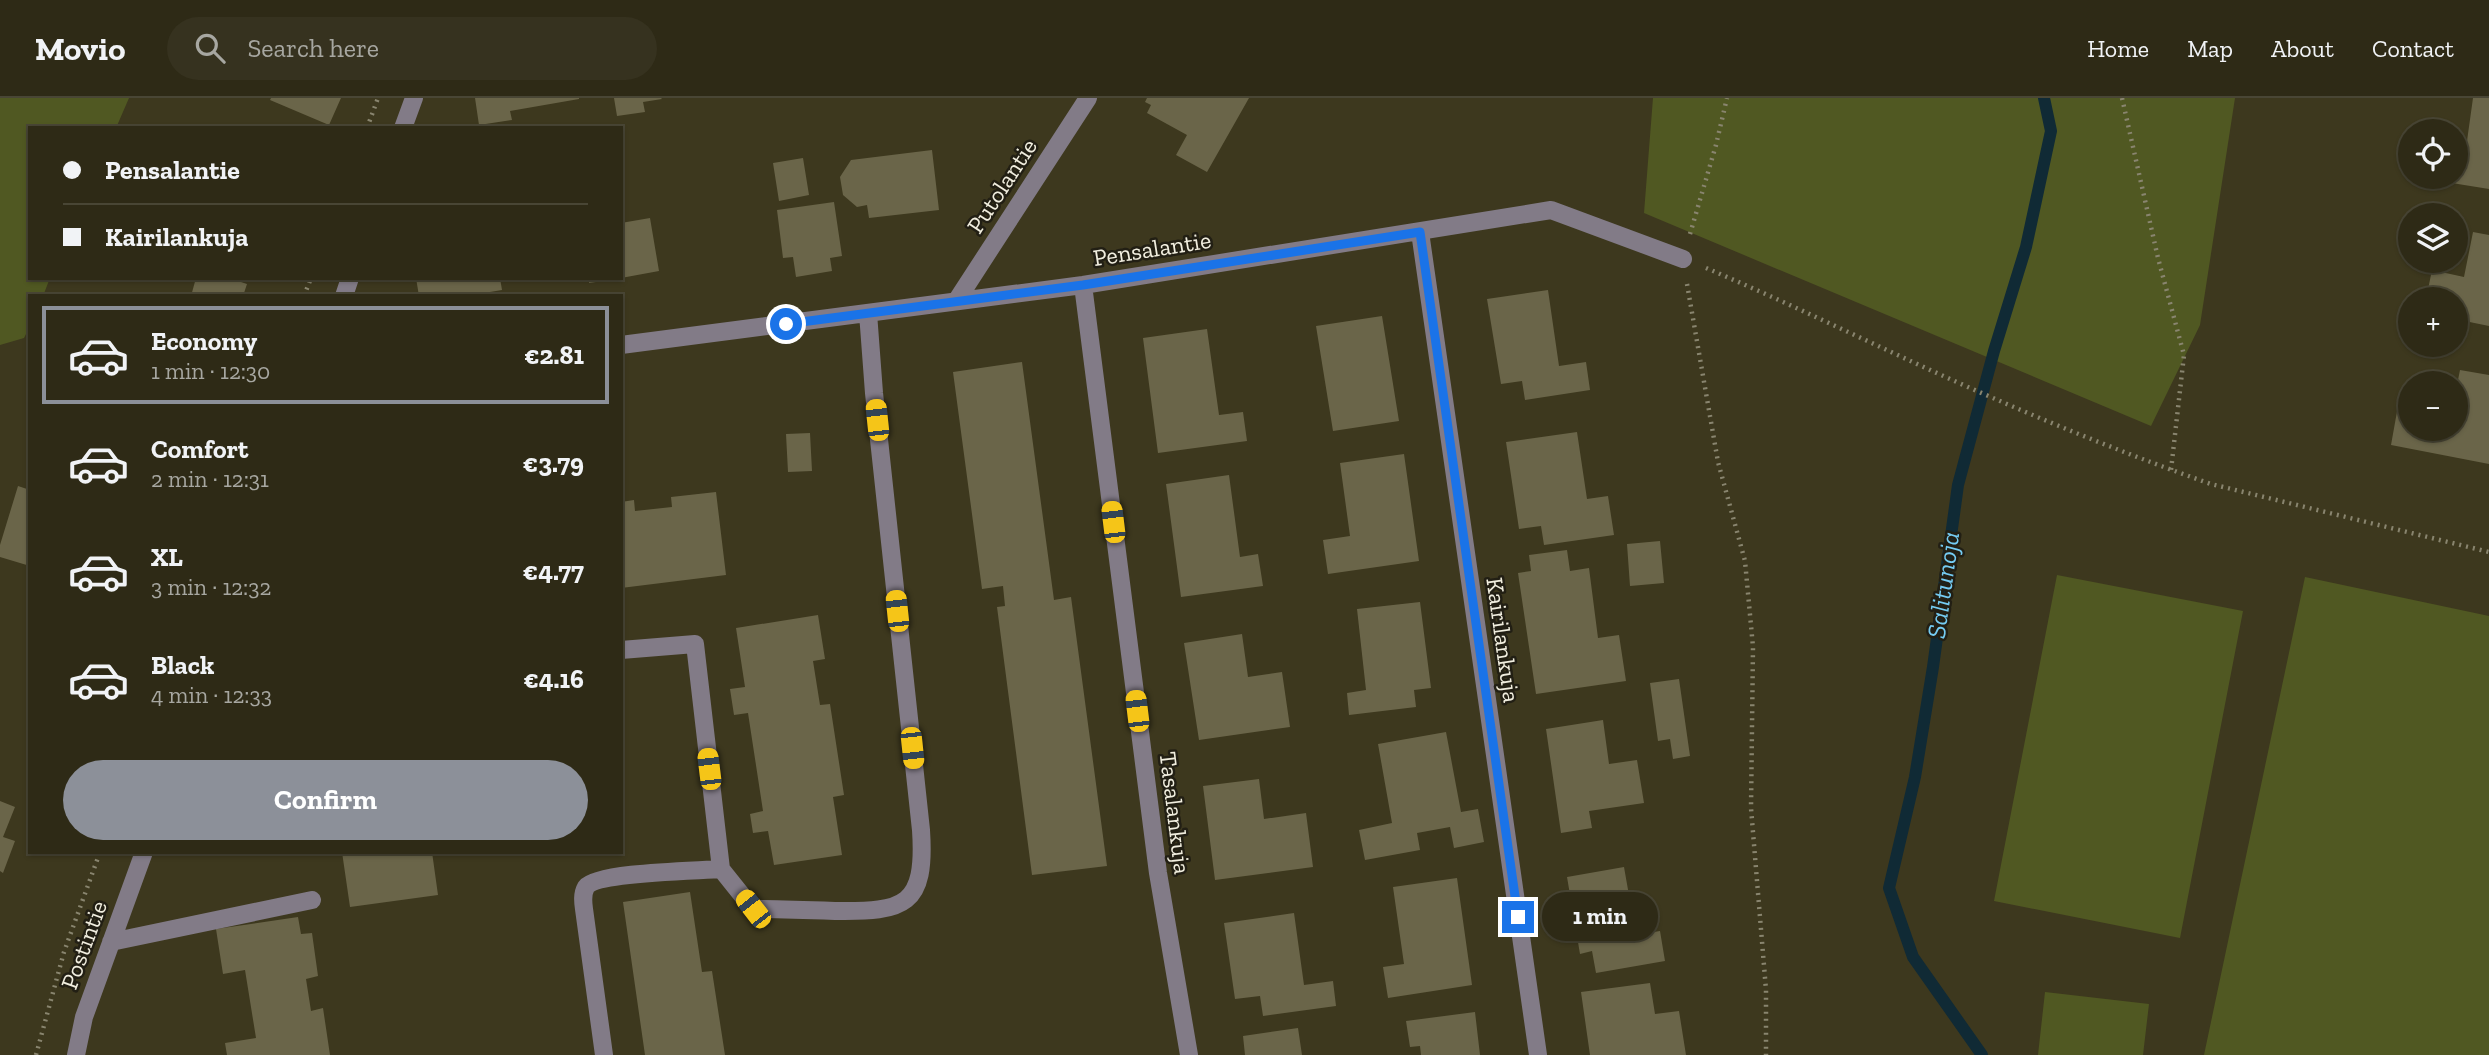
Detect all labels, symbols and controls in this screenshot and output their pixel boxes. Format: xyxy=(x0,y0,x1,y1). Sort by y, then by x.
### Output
search box xyxy=(167,17,657,80)
text: Movio xyxy=(35,29,125,68)
icon: search xyxy=(191,29,229,67)
text: Search here xyxy=(247,32,379,64)
text: Home xyxy=(2087,34,2149,63)
text: Map xyxy=(2187,34,2233,63)
text: About xyxy=(2271,34,2334,63)
text: Contact xyxy=(2372,34,2454,63)
map controls xyxy=(2398,119,2468,441)
button: locate xyxy=(2398,119,2468,189)
street label: Putolantie xyxy=(960,133,1043,239)
text: Pensalantie xyxy=(105,154,240,186)
button: layers xyxy=(2398,203,2468,273)
text: Kairilankuja xyxy=(105,221,248,253)
street label: Pensalantie xyxy=(1091,225,1213,272)
button: + xyxy=(2398,287,2468,357)
route start xyxy=(770,308,802,340)
icon: car xyxy=(67,324,130,387)
text: Economy xyxy=(151,325,257,357)
text: €2.81 xyxy=(524,339,584,371)
text: 1 min · 12:30 xyxy=(151,357,270,385)
button: − xyxy=(2398,371,2468,441)
car xyxy=(865,398,890,442)
icon: car xyxy=(67,432,130,495)
text: Comfort xyxy=(151,433,248,465)
text: €3.79 xyxy=(523,447,584,479)
text: 2 min · 12:31 xyxy=(151,465,269,493)
car xyxy=(1101,500,1126,544)
water label: Salitunoja xyxy=(1920,529,1966,641)
icon: car xyxy=(67,540,130,603)
text: XL xyxy=(151,541,183,573)
text: €4.77 xyxy=(523,555,584,587)
text: 3 min · 12:32 xyxy=(151,573,271,601)
street label: Kairilankuja xyxy=(1480,576,1527,705)
car xyxy=(885,589,910,633)
icon: car xyxy=(67,648,130,711)
text: Black xyxy=(151,649,214,681)
text: €4.16 xyxy=(523,663,584,695)
text: 4 min · 12:33 xyxy=(151,681,272,709)
car xyxy=(1125,689,1150,733)
car xyxy=(900,726,925,770)
car xyxy=(697,747,722,791)
street label: Tasalankuja xyxy=(1154,750,1197,876)
button: Confirm xyxy=(63,760,588,840)
car xyxy=(732,886,775,932)
callout: 1 min xyxy=(1542,892,1658,942)
street label: Postintie xyxy=(54,896,113,993)
route end xyxy=(1502,901,1534,933)
text: 1 min xyxy=(1573,902,1627,930)

